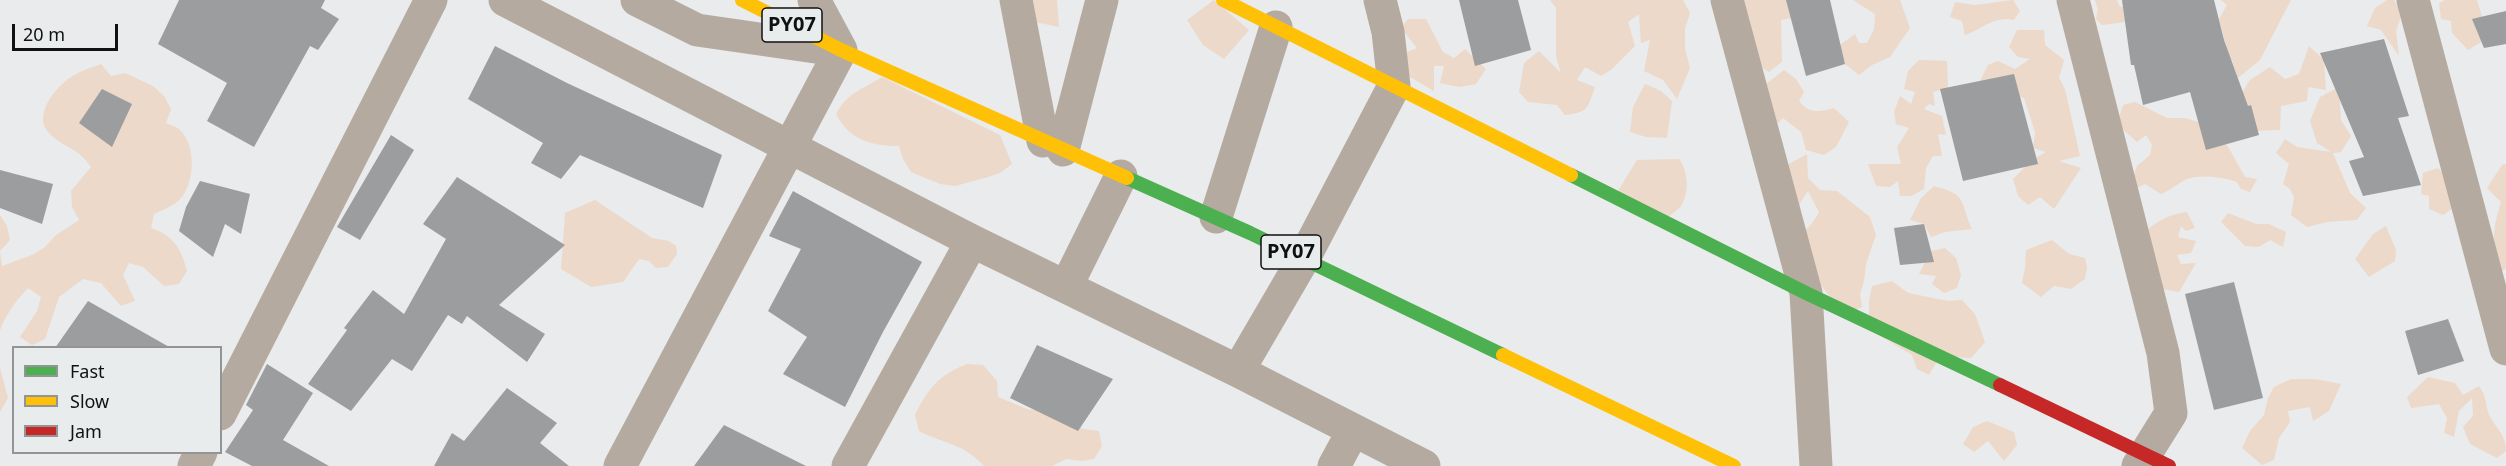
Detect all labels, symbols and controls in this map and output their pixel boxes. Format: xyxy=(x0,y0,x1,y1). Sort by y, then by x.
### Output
road number: PY07 xyxy=(762,8,822,42)
scale bar xyxy=(15,12,122,50)
text: 20 m xyxy=(23,22,65,46)
road number: PY07 xyxy=(1261,235,1321,269)
legend xyxy=(12,346,222,454)
text: Fast xyxy=(70,359,105,383)
text: Slow xyxy=(70,389,109,413)
text: Jam xyxy=(70,419,102,443)

